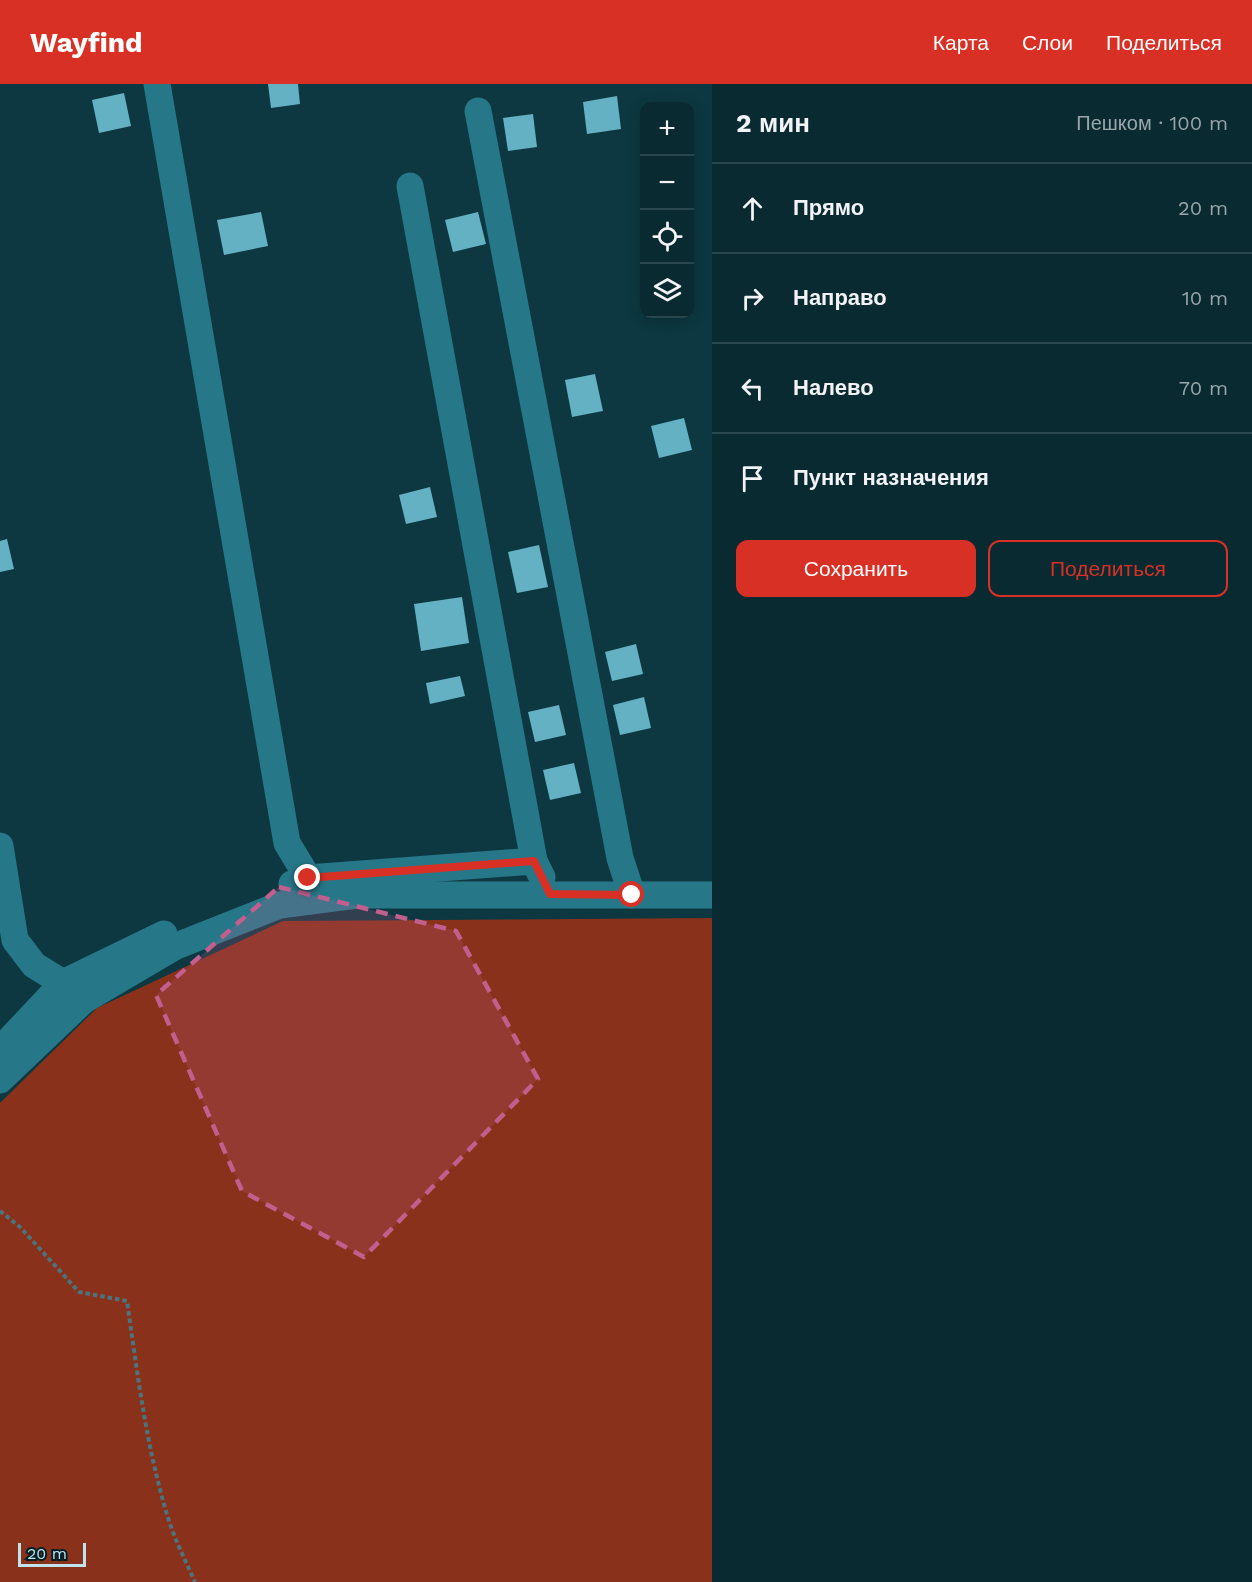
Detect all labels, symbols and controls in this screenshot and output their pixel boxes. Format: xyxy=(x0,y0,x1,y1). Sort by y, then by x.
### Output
text: Wayfind xyxy=(30,26,143,59)
text: Карта xyxy=(933,30,989,55)
text: Слои xyxy=(1022,30,1073,55)
text: Поделиться xyxy=(1106,30,1222,55)
map controls xyxy=(640,102,694,318)
button: + xyxy=(640,102,694,156)
text: 2 мин xyxy=(736,108,810,138)
text: Пешком · 100 m xyxy=(1076,111,1228,135)
button: − xyxy=(640,156,694,210)
icon: ahead xyxy=(736,192,769,225)
text: Прямо xyxy=(793,195,864,220)
text: 20 m xyxy=(1178,196,1228,220)
button: locate xyxy=(640,210,694,264)
button: layers xyxy=(640,264,694,318)
icon: right xyxy=(736,282,769,315)
text: Направо xyxy=(793,285,887,310)
text: 10 m xyxy=(1182,286,1228,310)
icon: left xyxy=(736,372,769,405)
text: Налево xyxy=(793,375,874,400)
text: 70 m xyxy=(1179,376,1228,400)
icon: arrive xyxy=(736,462,769,495)
text: Пункт назначения xyxy=(793,465,989,490)
button: Сохранить xyxy=(736,540,976,597)
button: Поделиться xyxy=(988,540,1228,597)
route end xyxy=(294,864,320,890)
route start xyxy=(618,881,644,907)
scale bar xyxy=(18,1540,86,1568)
text: 20 m xyxy=(27,1544,67,1563)

